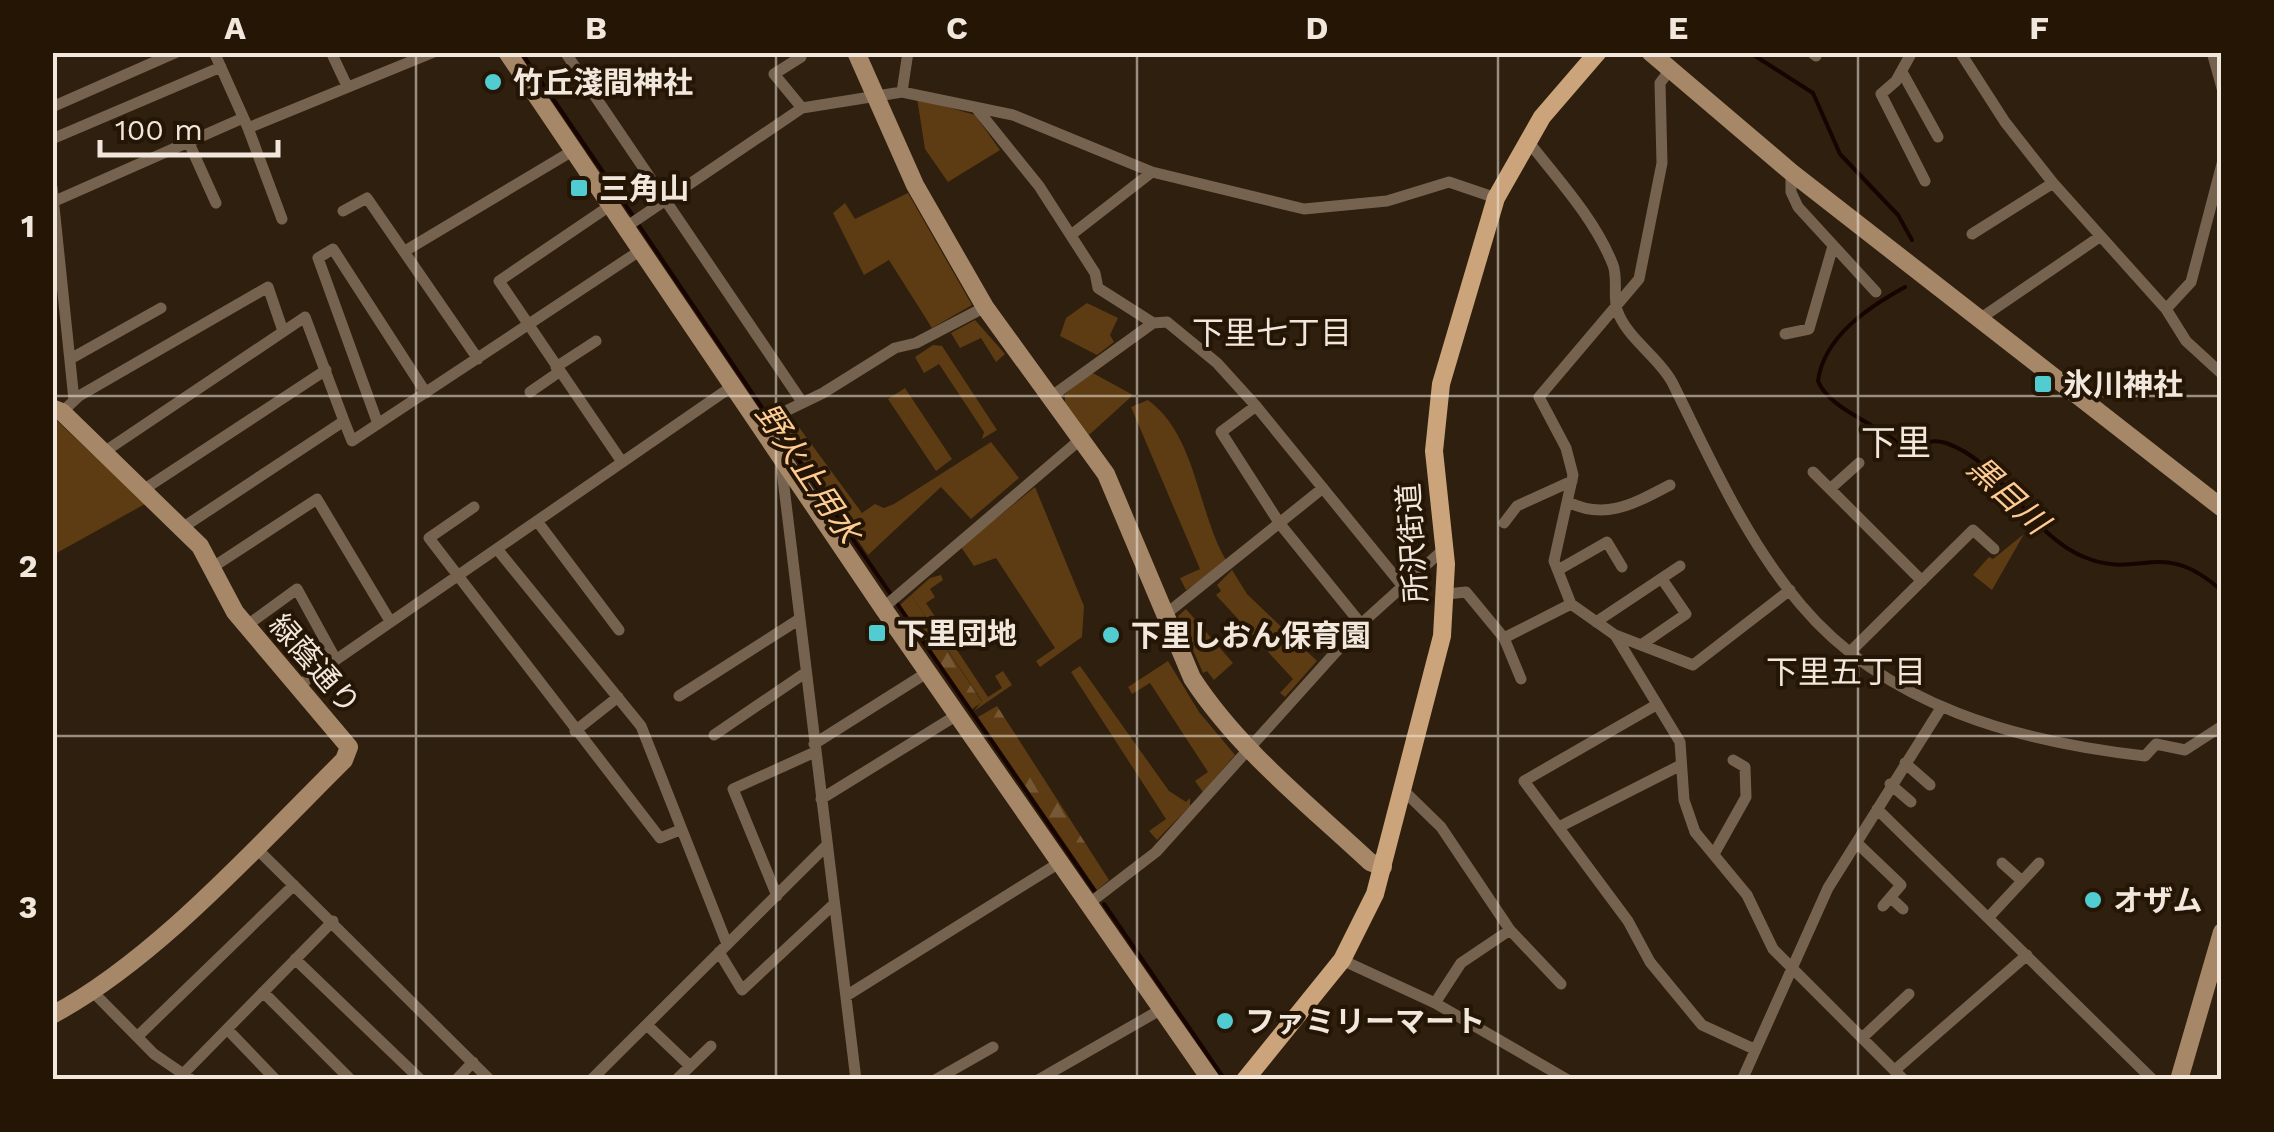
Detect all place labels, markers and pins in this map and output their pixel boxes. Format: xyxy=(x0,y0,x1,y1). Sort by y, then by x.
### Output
place label: 竹丘淺間神社 xyxy=(513,65,693,100)
marker: 竹丘淺間神社 xyxy=(482,71,504,93)
place label: 三角山 xyxy=(599,171,689,206)
marker: 三角山 xyxy=(568,177,590,199)
place label: 氷川神社 xyxy=(2063,367,2183,402)
marker: 氷川神社 xyxy=(2032,373,2054,395)
place label: 下里団地 xyxy=(897,616,1017,651)
place label: 下里しおん保育園 xyxy=(1131,618,1371,653)
marker: 下里団地 xyxy=(866,622,888,644)
marker: 下里しおん保育園 xyxy=(1100,624,1122,646)
place label: オザム xyxy=(2113,883,2202,918)
marker: オザム xyxy=(2082,889,2104,911)
place label: ファミリーマート xyxy=(1245,1004,1485,1039)
marker: ファミリーマート xyxy=(1214,1010,1236,1032)

